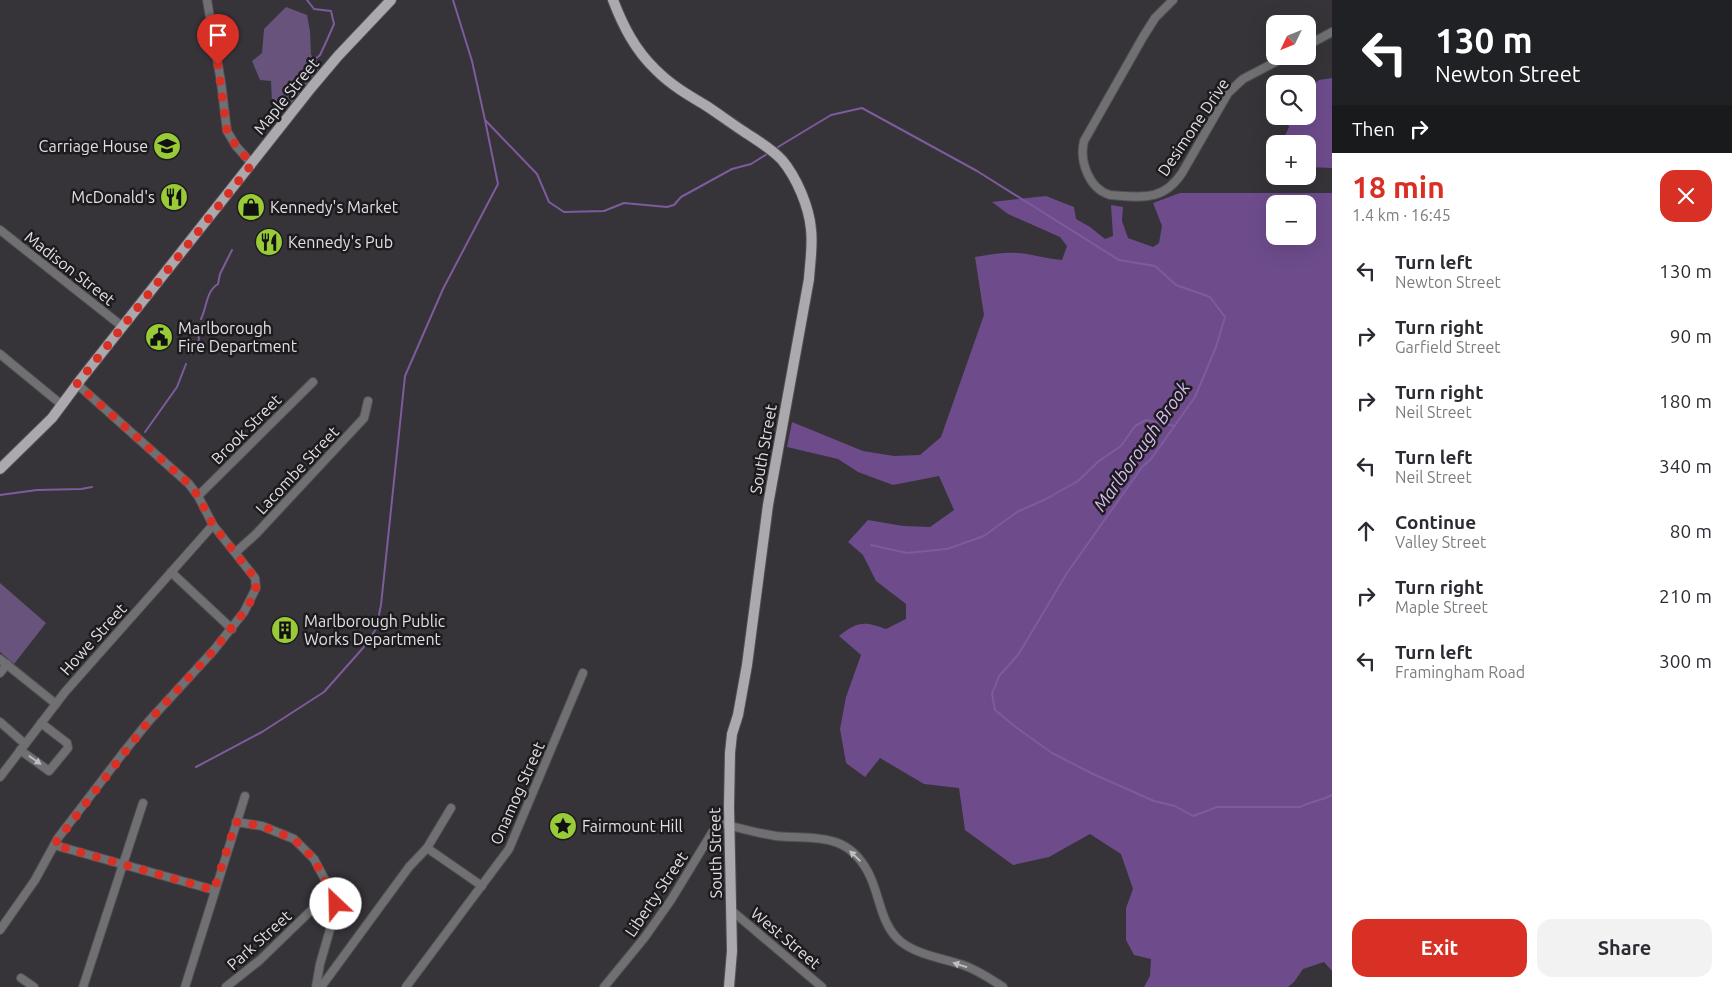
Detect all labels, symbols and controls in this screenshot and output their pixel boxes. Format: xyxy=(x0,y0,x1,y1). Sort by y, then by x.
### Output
pin xyxy=(197,14,239,65)
north arrow xyxy=(1266,15,1316,65)
map controls xyxy=(1266,15,1316,245)
icon: left xyxy=(1352,20,1417,85)
text: 130 m xyxy=(1435,20,1533,60)
icon: arrive xyxy=(204,21,232,49)
street label: Maple Street xyxy=(250,54,323,138)
text: Newton Street xyxy=(1435,61,1580,86)
street label: Desimone Drive xyxy=(1154,75,1232,179)
button: search xyxy=(1266,75,1316,125)
icon: right xyxy=(1405,115,1433,143)
text: Then xyxy=(1352,118,1395,140)
school or university icon: Carriage House xyxy=(152,131,182,161)
button: + xyxy=(1266,135,1316,185)
place label: Carriage House xyxy=(39,137,148,155)
text: 18 min xyxy=(1352,170,1445,204)
button: close xyxy=(1660,170,1712,222)
restaurant icon: McDonald's xyxy=(159,182,189,212)
place label: McDonald's xyxy=(71,188,155,206)
shop icon: Kennedy's Market xyxy=(236,192,266,222)
button: − xyxy=(1266,195,1316,245)
place label: Kennedy's Market xyxy=(270,198,399,216)
text: 1.4 km · 16:45 xyxy=(1352,206,1451,224)
street label: Madison Street xyxy=(21,227,119,309)
restaurant icon: Kennedy's Pub xyxy=(254,227,284,257)
place label: Kennedy's Pub xyxy=(288,233,393,251)
text: Turn left xyxy=(1395,251,1473,273)
icon: left xyxy=(1352,257,1380,285)
text: 130 m xyxy=(1659,260,1712,282)
text: Newton Street xyxy=(1395,273,1501,291)
text: Turn right xyxy=(1395,316,1483,338)
place label: Marlborough Fire Department xyxy=(178,319,298,355)
public building icon: Marlborough Fire Department xyxy=(144,322,174,352)
icon: right xyxy=(1352,322,1380,350)
text: 90 m xyxy=(1670,325,1712,347)
text: Garfield Street xyxy=(1395,338,1501,356)
water label: Marlborough Brook xyxy=(1089,377,1194,515)
text: Turn right xyxy=(1395,381,1483,403)
icon: right xyxy=(1352,387,1380,415)
street label: Brook Street xyxy=(207,390,285,468)
text: 180 m xyxy=(1659,390,1712,412)
street label: South Street xyxy=(746,402,780,495)
text: Neil Street xyxy=(1395,403,1472,421)
street label: Lacombe Street xyxy=(252,422,343,518)
text: Turn left xyxy=(1395,446,1473,468)
icon: left xyxy=(1352,452,1380,480)
text: 340 m xyxy=(1659,455,1712,477)
text: Neil Street xyxy=(1395,468,1472,486)
text: Continue xyxy=(1395,511,1476,533)
icon: ahead xyxy=(1352,517,1380,545)
text: 80 m xyxy=(1670,520,1712,542)
text: Valley Street xyxy=(1395,533,1486,551)
text: Turn right xyxy=(1395,576,1483,598)
icon: right xyxy=(1352,582,1380,610)
text: 210 m xyxy=(1659,585,1712,607)
text: Maple Street xyxy=(1395,598,1488,616)
street label: Howe Street xyxy=(56,599,130,678)
place label: Marlborough Public Works Department xyxy=(304,612,446,648)
building icon: Marlborough Public Works Department xyxy=(270,615,300,645)
text: Turn left xyxy=(1395,641,1473,663)
icon: left xyxy=(1352,647,1380,675)
text: 300 m xyxy=(1659,650,1712,672)
text: Framingham Road xyxy=(1395,663,1525,681)
street label: Onamog Street xyxy=(486,738,548,847)
one-way arrow xyxy=(28,755,41,765)
street label: South Street xyxy=(705,807,725,898)
place icon: Fairmount Hill xyxy=(548,811,578,841)
place label: Fairmount Hill xyxy=(582,817,683,835)
street label: Liberty Street xyxy=(621,847,691,940)
one-way arrow xyxy=(849,850,861,862)
position arrow xyxy=(309,877,361,929)
street label: West Street xyxy=(748,904,825,973)
street label: Park Street xyxy=(223,906,295,974)
button: Exit xyxy=(1352,919,1527,977)
button: Share xyxy=(1537,919,1712,977)
one-way arrow xyxy=(952,960,967,968)

